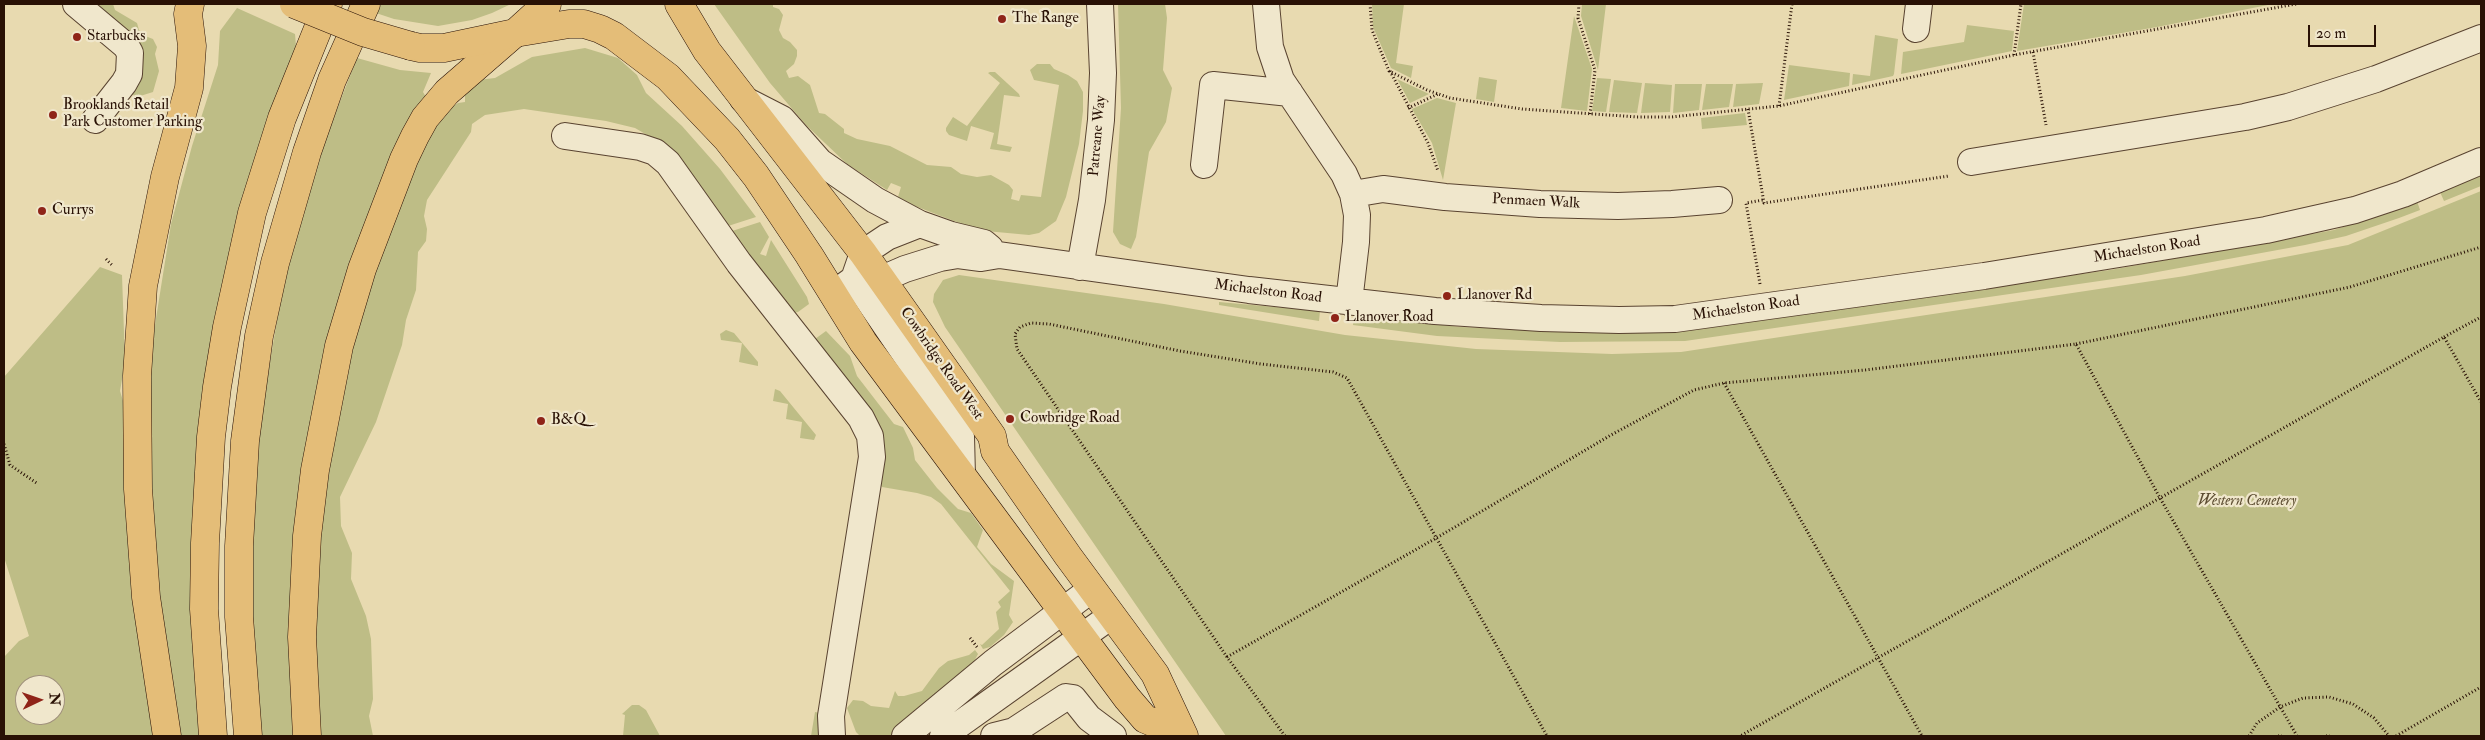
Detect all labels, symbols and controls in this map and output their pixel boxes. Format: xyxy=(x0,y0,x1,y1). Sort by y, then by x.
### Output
place label: The Range xyxy=(1012,10,1079,28)
marker: The Range xyxy=(996,13,1008,25)
scale bar xyxy=(2310,15,2378,47)
text: 20 m xyxy=(2316,24,2346,43)
place label: Starbucks xyxy=(87,28,145,46)
marker: Starbucks xyxy=(71,31,83,43)
street label: Patreane Way xyxy=(1085,95,1111,177)
place label: Brooklands Retail Park Customer Parking xyxy=(63,97,202,132)
marker: Brooklands Retail Park Customer Parking xyxy=(47,109,59,121)
street label: Penmaen Walk xyxy=(1491,191,1581,213)
place label: Currys xyxy=(52,202,94,220)
marker: Currys xyxy=(36,205,48,217)
street label: Michaelston Road xyxy=(2092,233,2202,267)
street label: Michaelston Road xyxy=(1213,276,1323,308)
place label: Llanover Rd xyxy=(1457,287,1532,305)
marker: Llanover Rd xyxy=(1441,290,1453,302)
street label: Michaelston Road xyxy=(1691,293,1801,325)
street label: Cowbridge Road West xyxy=(895,304,987,424)
place label: Llanover Road xyxy=(1345,309,1433,327)
marker: Llanover Road xyxy=(1329,312,1341,324)
place label: Cowbridge Road xyxy=(1020,410,1120,428)
place label: B&Q xyxy=(551,412,586,430)
marker: Cowbridge Road xyxy=(1004,413,1016,425)
marker: B&Q xyxy=(535,415,547,427)
park label: Western Cemetery xyxy=(2198,493,2296,511)
north arrow xyxy=(15,675,65,725)
text: N xyxy=(46,693,63,706)

